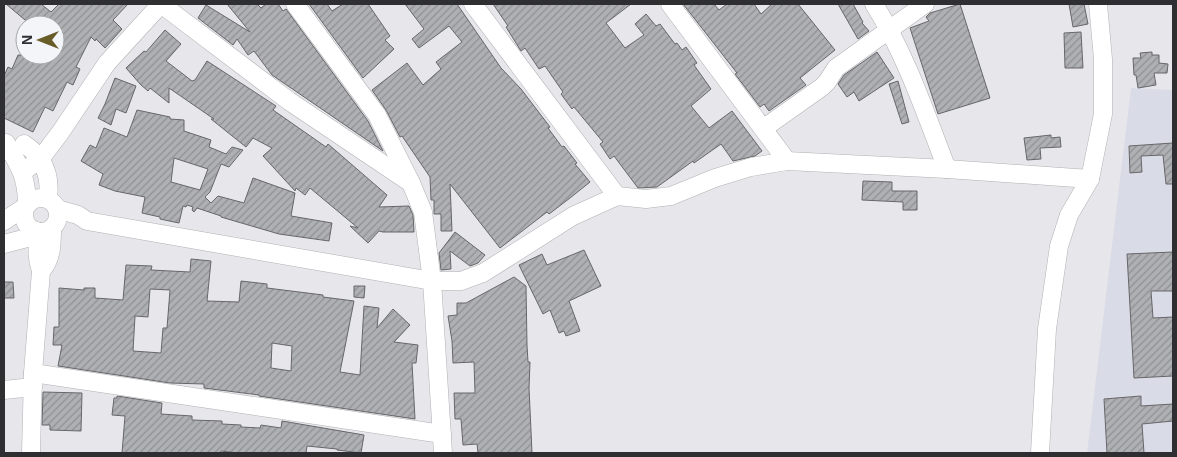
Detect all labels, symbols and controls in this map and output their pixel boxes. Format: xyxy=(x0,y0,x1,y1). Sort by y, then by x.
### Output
north arrow xyxy=(15,15,65,65)
text: N xyxy=(19,35,35,45)

